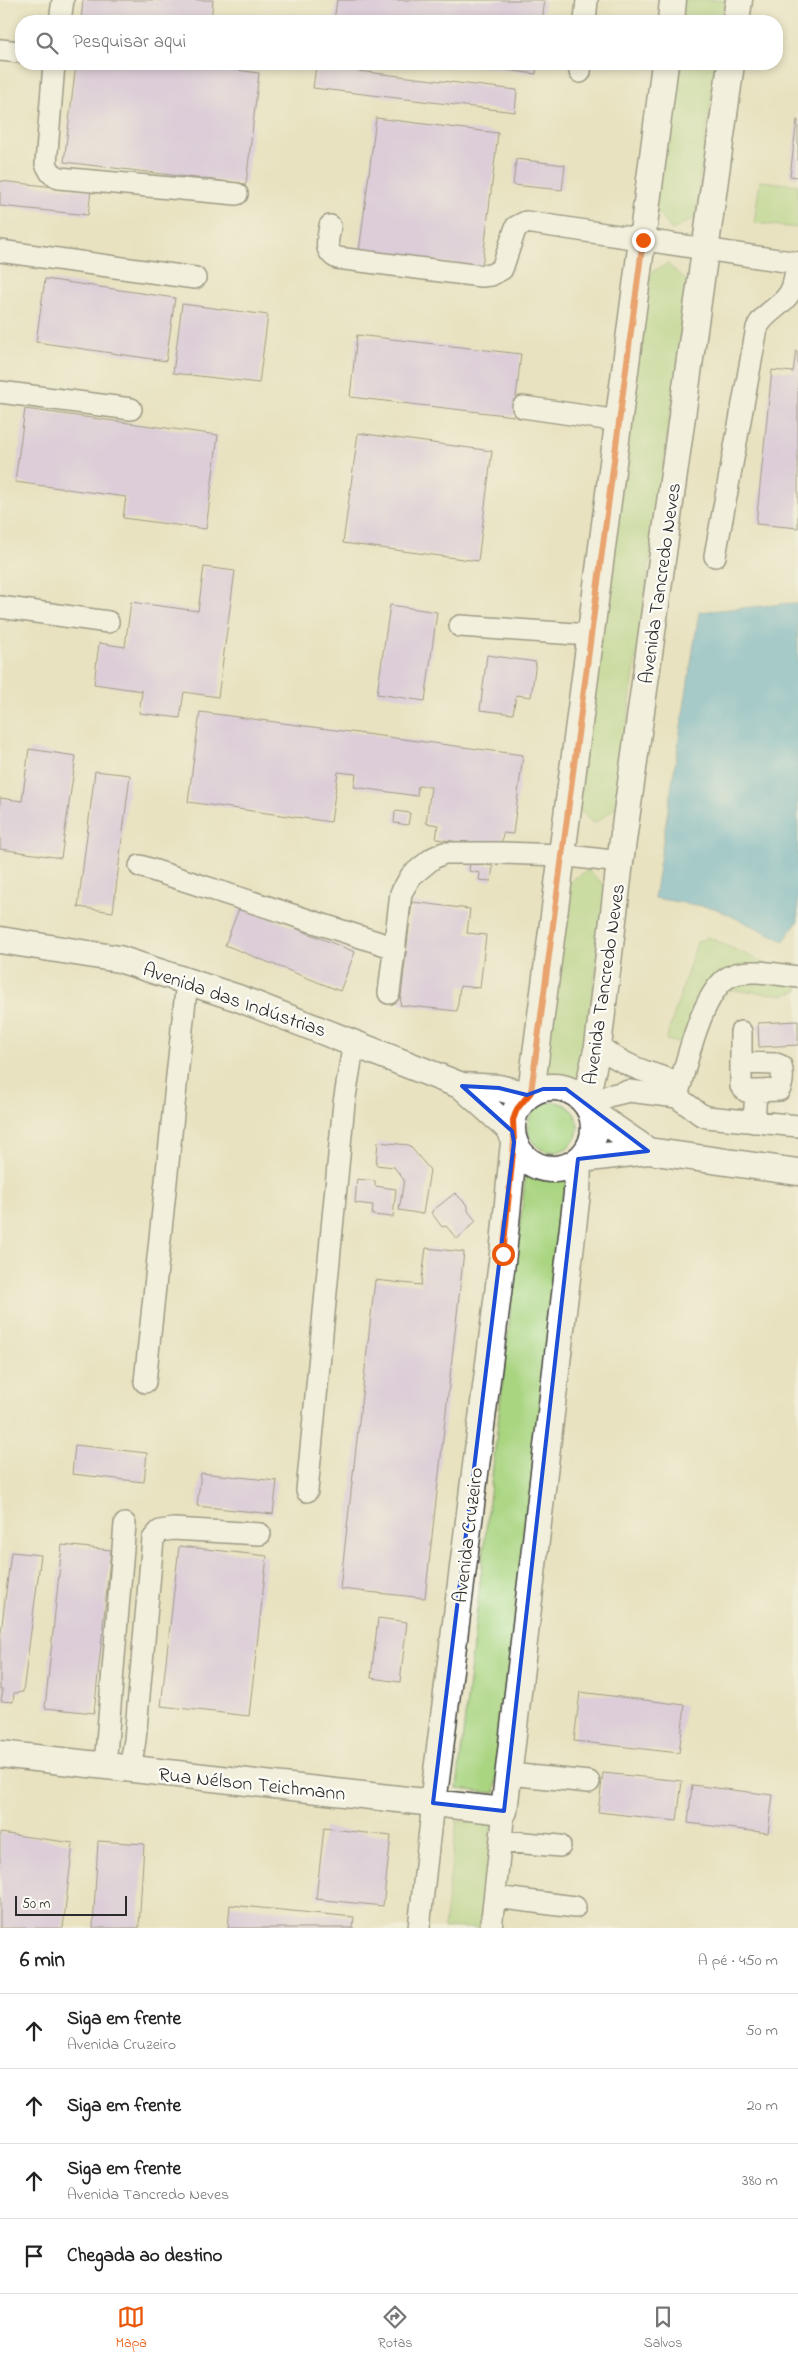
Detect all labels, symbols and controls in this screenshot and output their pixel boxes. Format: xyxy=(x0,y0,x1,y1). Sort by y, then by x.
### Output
search box xyxy=(15,15,783,70)
icon: search xyxy=(33,29,61,57)
text: Pesquisar aqui xyxy=(73,29,186,56)
route end xyxy=(632,229,655,252)
street label: Avenida Tancredo Neves xyxy=(633,481,690,686)
street label: Avenida Tancredo Neves xyxy=(577,882,634,1087)
street label: Avenida das Indústrias xyxy=(139,956,330,1046)
route start xyxy=(492,1243,515,1266)
street label: Avenida Cruzeiro xyxy=(447,1466,492,1605)
street label: Rua Nélson Teichmann xyxy=(157,1761,347,1810)
scale bar xyxy=(15,1893,128,1916)
text: 50 m xyxy=(22,1894,50,1915)
text: 6 min xyxy=(20,1946,65,1976)
text: A pé · 450 m xyxy=(698,1949,778,1973)
text: Siga em frente xyxy=(67,2006,181,2033)
icon: ahead xyxy=(20,2017,48,2045)
text: 50 m xyxy=(746,2019,778,2043)
text: Avenida Cruzeiro xyxy=(67,2033,176,2057)
icon: ahead xyxy=(20,2092,48,2120)
text: Siga em frente xyxy=(67,2093,181,2120)
text: 20 m xyxy=(747,2094,778,2118)
text: Siga em frente xyxy=(67,2156,181,2183)
icon: ahead xyxy=(20,2167,48,2195)
text: 380 m xyxy=(742,2169,778,2193)
text: Avenida Tancredo Neves xyxy=(67,2183,229,2207)
icon: arrive xyxy=(20,2242,48,2270)
text: Chegada ao destino xyxy=(67,2243,222,2270)
tab: Mapa xyxy=(116,2303,147,2354)
tab: Rotas xyxy=(378,2303,412,2354)
tab: Salvos xyxy=(644,2303,682,2354)

